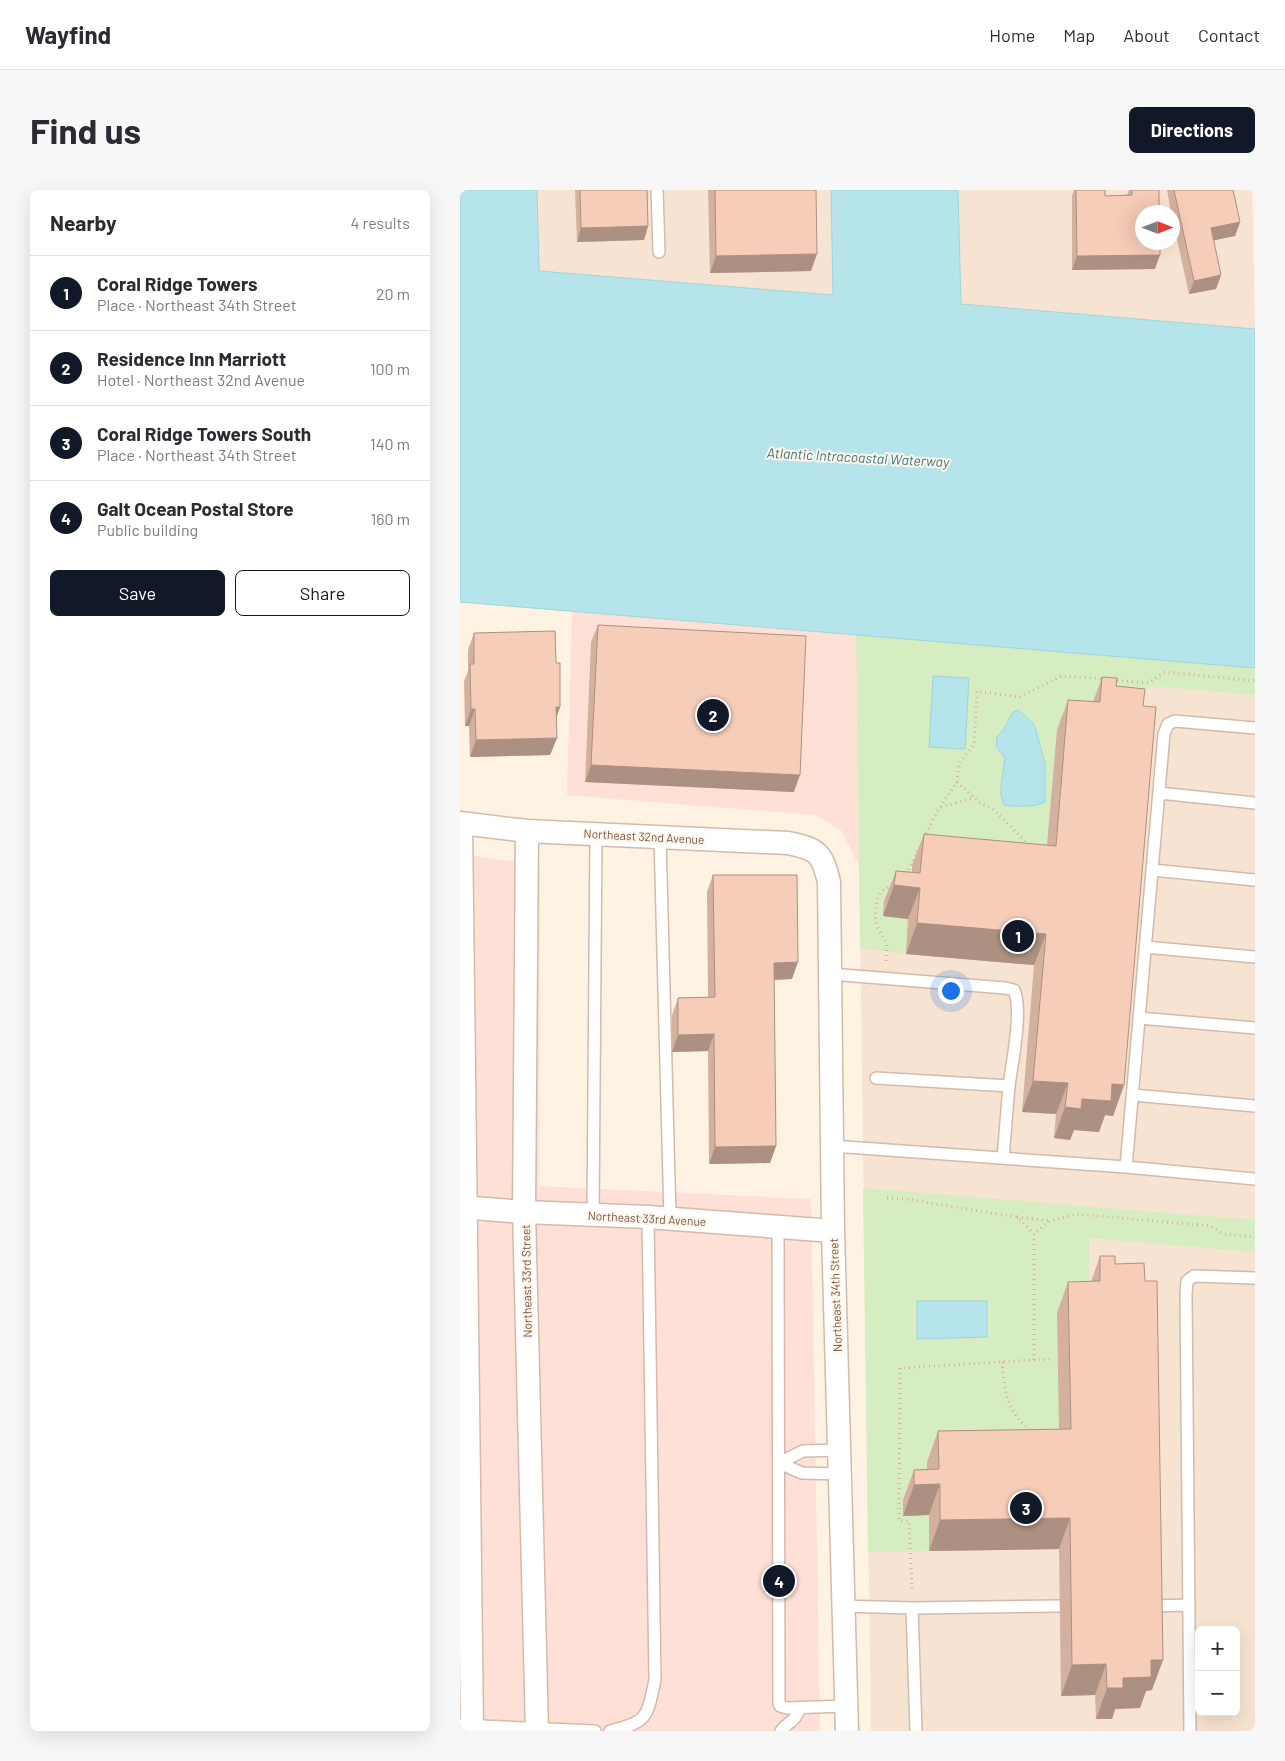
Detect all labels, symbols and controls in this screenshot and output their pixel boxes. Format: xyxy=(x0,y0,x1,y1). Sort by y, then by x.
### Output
text: Wayfind xyxy=(25,20,111,49)
text: Home xyxy=(989,24,1035,46)
text: Map xyxy=(1063,24,1095,46)
text: About xyxy=(1123,24,1170,46)
text: Contact xyxy=(1198,24,1260,46)
button: Directions xyxy=(1129,107,1255,153)
text: Find us xyxy=(30,109,141,151)
north arrow xyxy=(1135,205,1180,250)
text: Nearby xyxy=(50,210,116,235)
text: 4 results xyxy=(350,213,410,232)
text: Coral Ridge Towers xyxy=(97,272,258,295)
text: 1 xyxy=(63,284,69,303)
text: 20 m xyxy=(376,284,410,303)
text: Place · Northeast 34th Street xyxy=(97,295,297,314)
text: Residence Inn Marriott xyxy=(97,347,286,370)
text: 2 xyxy=(62,359,70,378)
text: 100 m xyxy=(370,359,410,378)
text: Hotel · Northeast 32nd Avenue xyxy=(97,370,305,389)
text: Coral Ridge Towers South xyxy=(97,422,311,445)
text: 3 xyxy=(62,434,70,453)
text: 140 m xyxy=(370,434,410,453)
water label: Atlantic Intracoastal Waterway xyxy=(766,444,950,470)
text: Place · Northeast 34th Street xyxy=(97,445,297,464)
text: Galt Ocean Postal Store xyxy=(97,497,294,520)
text: 4 xyxy=(61,509,71,528)
text: 160 m xyxy=(371,509,410,528)
text: Public building xyxy=(97,520,198,539)
button: Save xyxy=(50,570,225,616)
button: Share xyxy=(235,570,410,616)
pin: 2 xyxy=(697,696,729,734)
street label: Northeast 32nd Avenue xyxy=(583,826,705,846)
pin: 1 xyxy=(1002,917,1034,955)
your location xyxy=(938,978,964,1004)
street label: Northeast 33rd Avenue xyxy=(587,1208,707,1228)
street label: Northeast 33rd Street xyxy=(518,1224,534,1338)
street label: Northeast 34th Street xyxy=(826,1238,844,1352)
pin: 3 xyxy=(1010,1489,1042,1527)
pin: 4 xyxy=(763,1562,795,1600)
map controls xyxy=(1195,1626,1240,1716)
button: + xyxy=(1195,1626,1240,1671)
button: − xyxy=(1195,1671,1240,1716)

